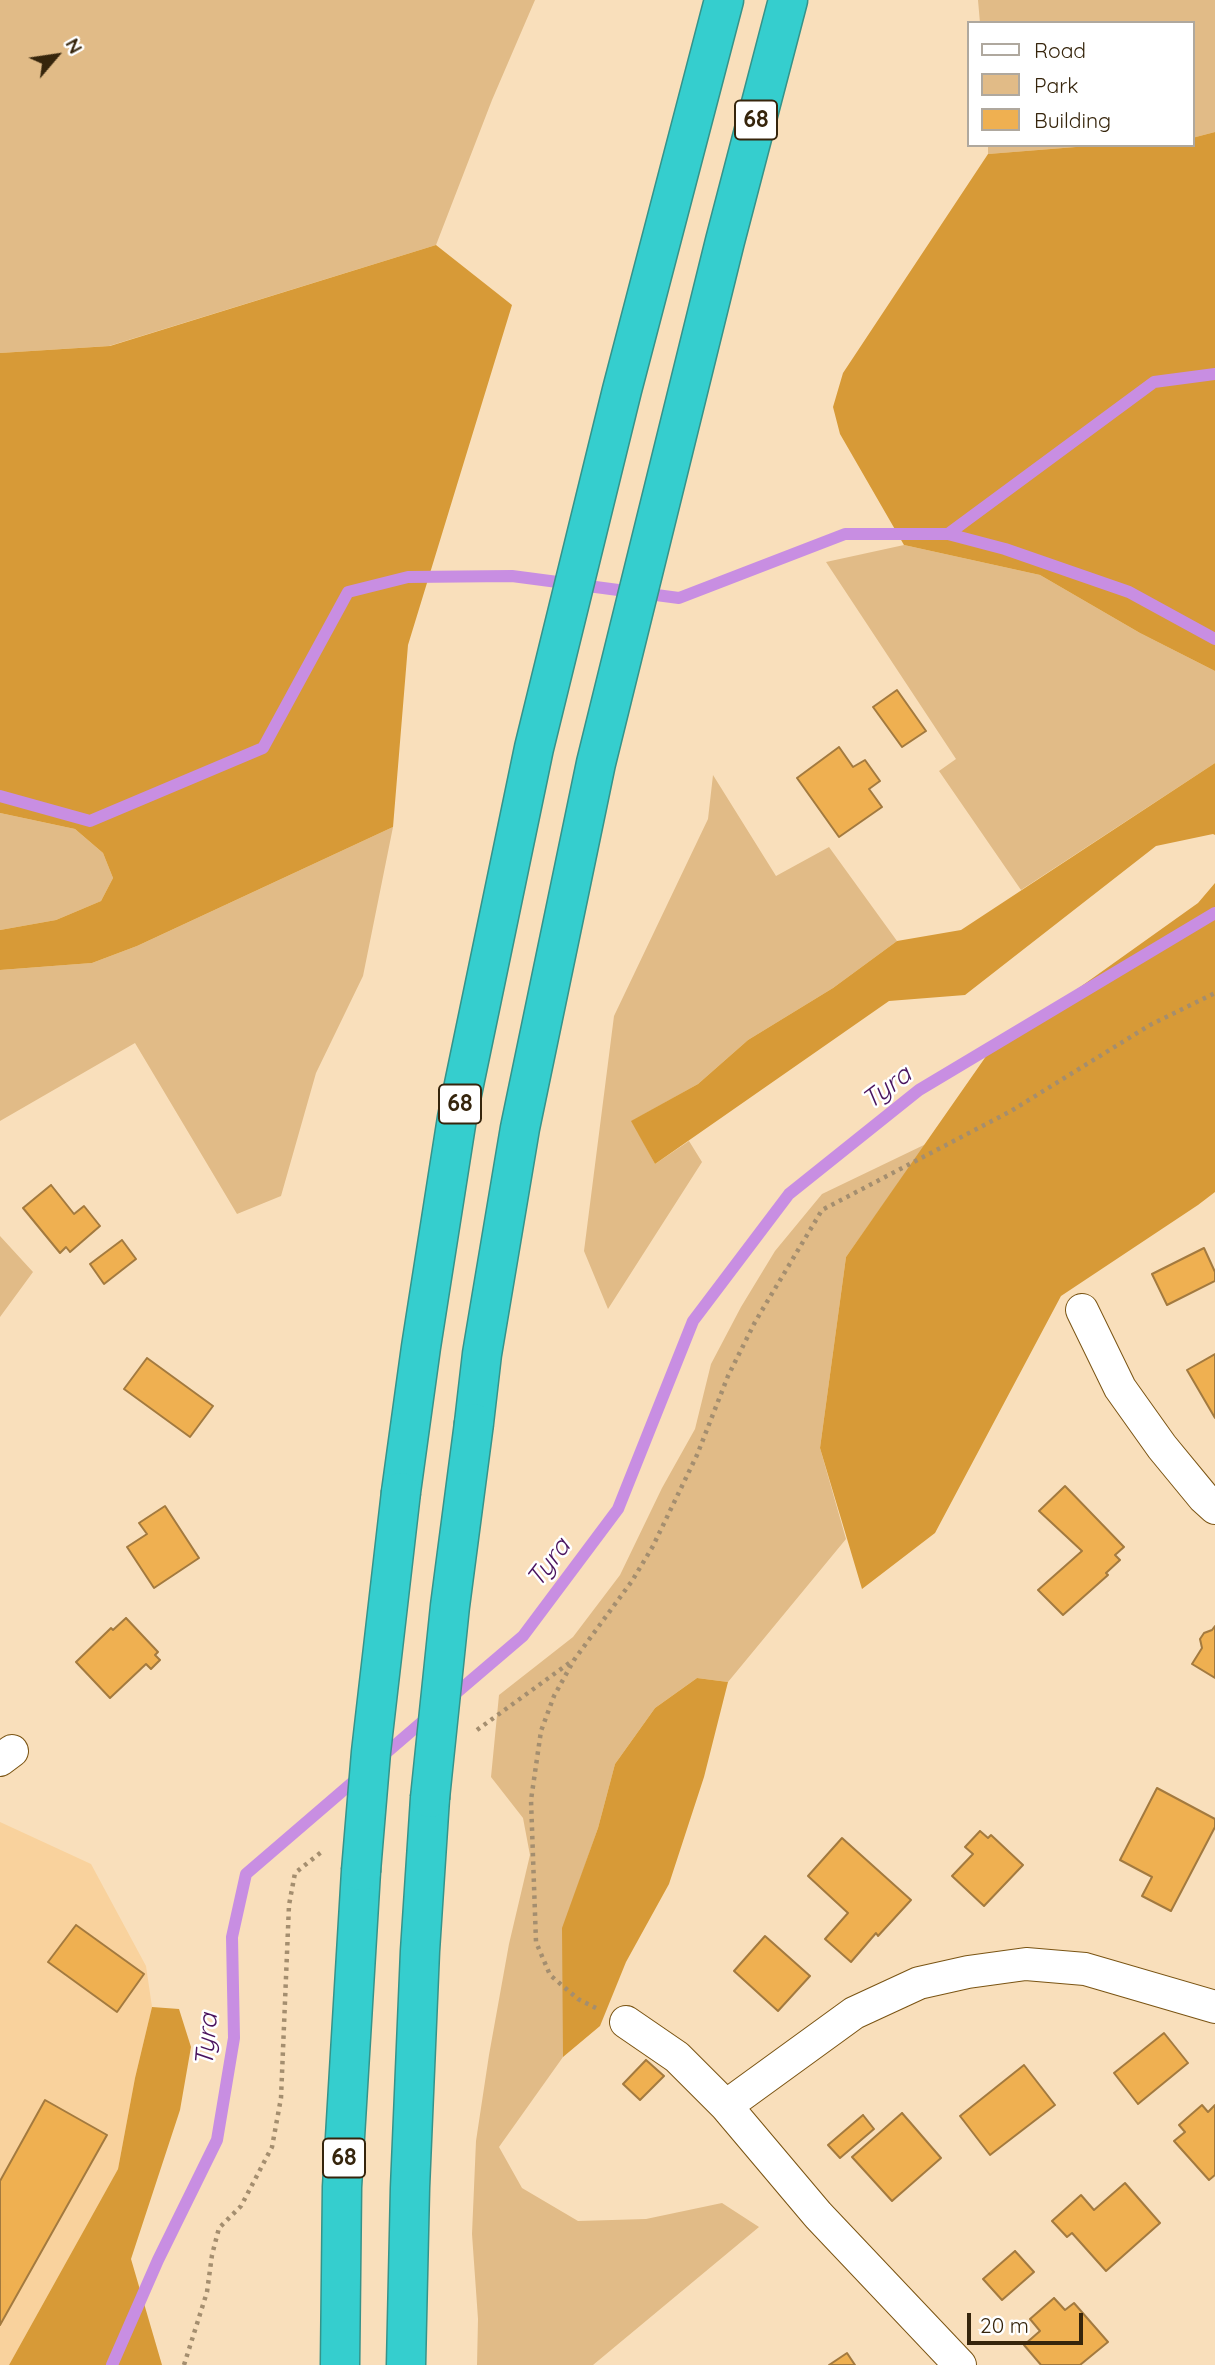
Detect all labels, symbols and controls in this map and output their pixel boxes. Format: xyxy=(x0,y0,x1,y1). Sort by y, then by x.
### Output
north arrow xyxy=(21,21,91,91)
legend xyxy=(967,21,1194,147)
text: N xyxy=(60,34,88,58)
text: Road xyxy=(1034,37,1086,63)
text: Park xyxy=(1034,72,1078,98)
road number: 68 xyxy=(735,100,777,140)
text: Building xyxy=(1034,107,1111,133)
water label: Tyra xyxy=(856,1059,918,1117)
road number: 68 xyxy=(439,1084,481,1124)
water label: Tyra xyxy=(520,1532,578,1594)
water label: Tyra xyxy=(189,2012,225,2068)
road number: 68 xyxy=(323,2138,365,2178)
scale bar xyxy=(970,2298,1086,2342)
text: 20 m xyxy=(980,2312,1029,2338)

